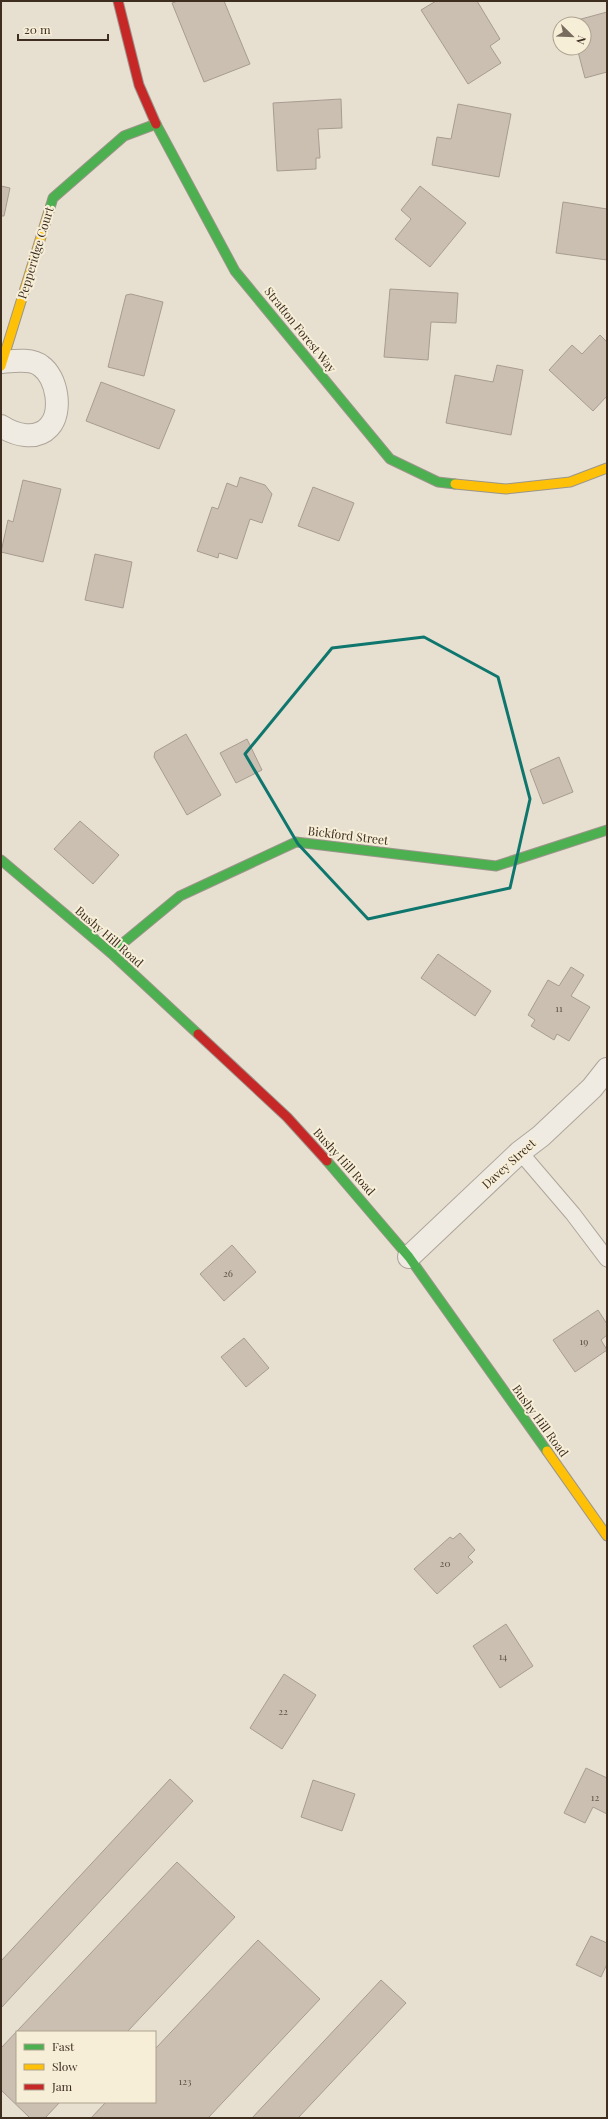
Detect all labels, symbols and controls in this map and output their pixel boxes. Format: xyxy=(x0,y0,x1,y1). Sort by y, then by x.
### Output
scale bar xyxy=(18,16,108,42)
north arrow xyxy=(552,16,592,56)
text: 20 m xyxy=(24,21,51,37)
text: N xyxy=(573,34,590,47)
street label: Pepperidge Court xyxy=(13,204,57,301)
street label: Stratton Forest Way xyxy=(261,283,340,375)
street label: Bickford Street xyxy=(307,822,390,848)
street label: Bushy Hill Road xyxy=(72,902,147,970)
house number: 11 xyxy=(555,1001,563,1015)
street label: Bushy Hill Road xyxy=(310,1124,379,1198)
street label: Davey Street xyxy=(478,1134,539,1192)
house number: 26 xyxy=(223,1266,233,1280)
house number: 19 xyxy=(580,1334,588,1348)
street label: Bushy Hill Road xyxy=(509,1381,572,1460)
house number: 20 xyxy=(440,1556,450,1570)
house number: 14 xyxy=(499,1649,507,1663)
house number: 22 xyxy=(278,1704,288,1718)
house number: 12 xyxy=(591,1790,599,1804)
legend xyxy=(16,2031,156,2103)
text: Fast xyxy=(52,2038,75,2054)
text: Slow xyxy=(52,2058,78,2074)
house number: 123 xyxy=(179,2074,192,2088)
text: Jam xyxy=(51,2078,73,2094)

